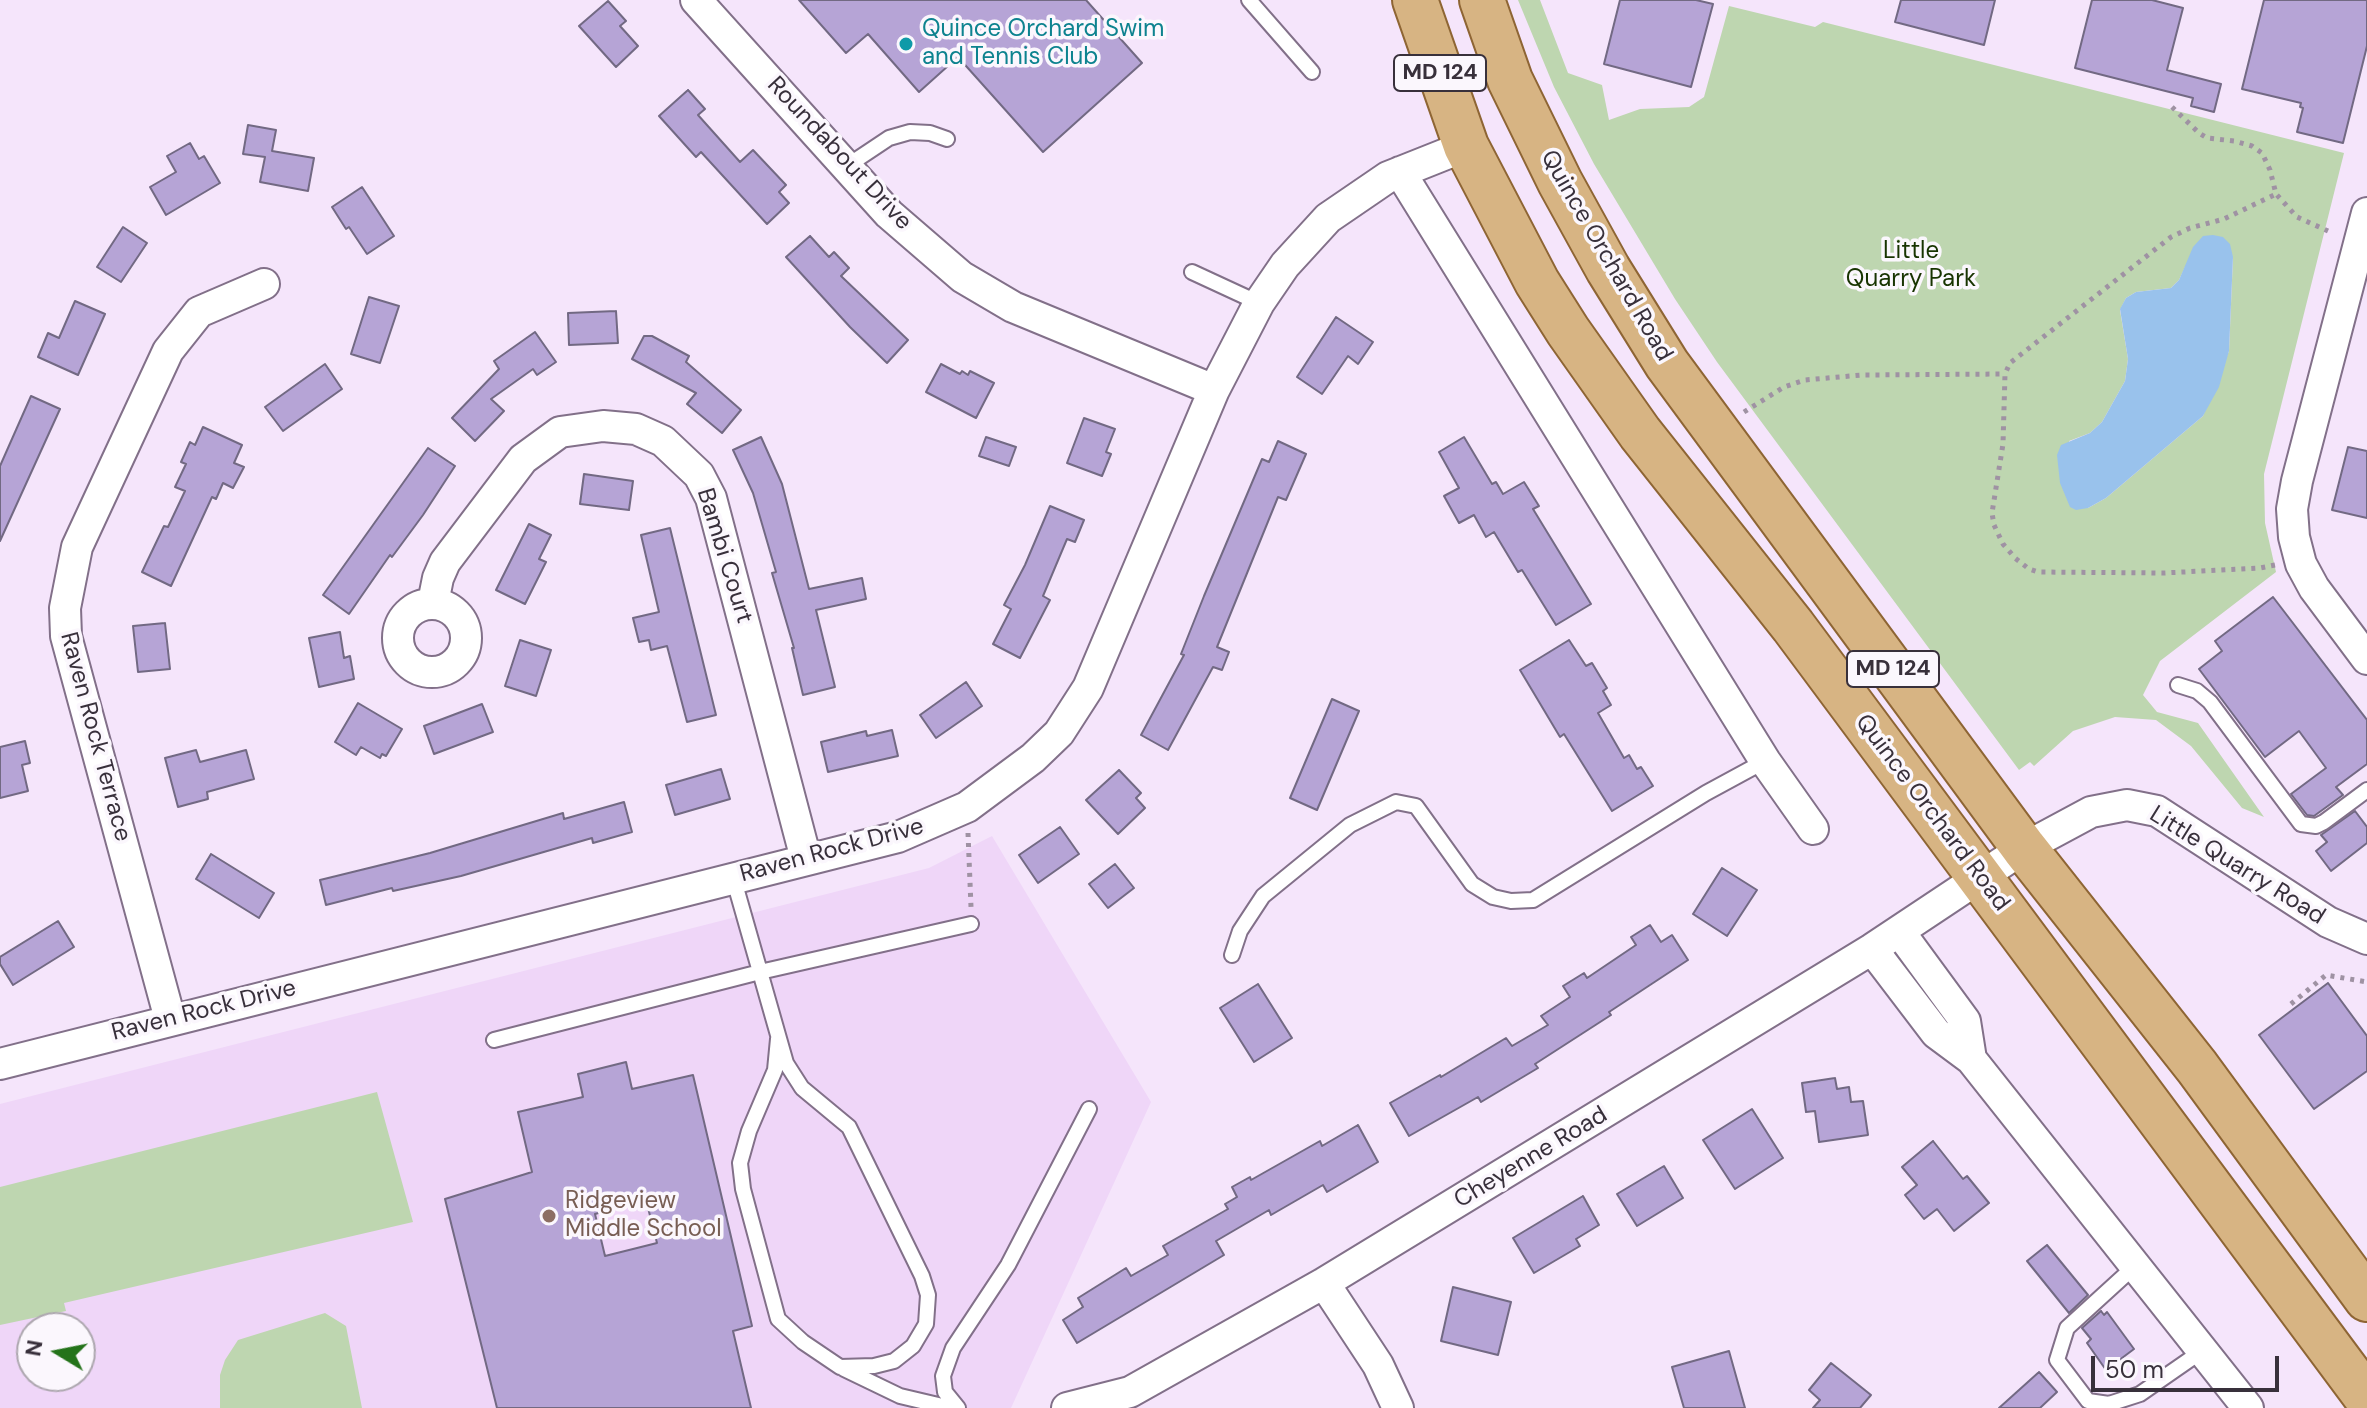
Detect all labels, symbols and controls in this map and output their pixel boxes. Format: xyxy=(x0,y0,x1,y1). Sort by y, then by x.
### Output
place label: Quince Orchard Swim and Tennis Club xyxy=(922,16,1164,72)
marker: Quince Orchard Swim and Tennis Club xyxy=(897,35,915,53)
road number: MD 124 xyxy=(1394,55,1486,91)
street label: Roundabout Drive xyxy=(761,71,917,237)
street label: Quince Orchard Road xyxy=(1534,145,1678,367)
park label: Little Quarry Park xyxy=(1846,238,1976,294)
street label: Bambi Court xyxy=(690,485,758,627)
street label: Raven Rock Terrace xyxy=(53,629,137,845)
road number: MD 124 xyxy=(1847,651,1939,687)
street label: Quince Orchard Road xyxy=(1849,709,2015,917)
street label: Little Quarry Road xyxy=(2144,800,2330,932)
street label: Raven Rock Drive xyxy=(737,813,927,889)
street label: Raven Rock Drive xyxy=(109,974,299,1048)
street label: Cheyenne Road xyxy=(1449,1101,1613,1215)
place label: Ridgeview Middle School xyxy=(565,1188,722,1244)
marker: Ridgeview Middle School xyxy=(540,1207,558,1225)
north arrow xyxy=(16,1312,96,1392)
text: N xyxy=(18,1338,50,1359)
scale bar xyxy=(2095,1340,2283,1390)
text: 50 m xyxy=(2105,1354,2164,1385)

